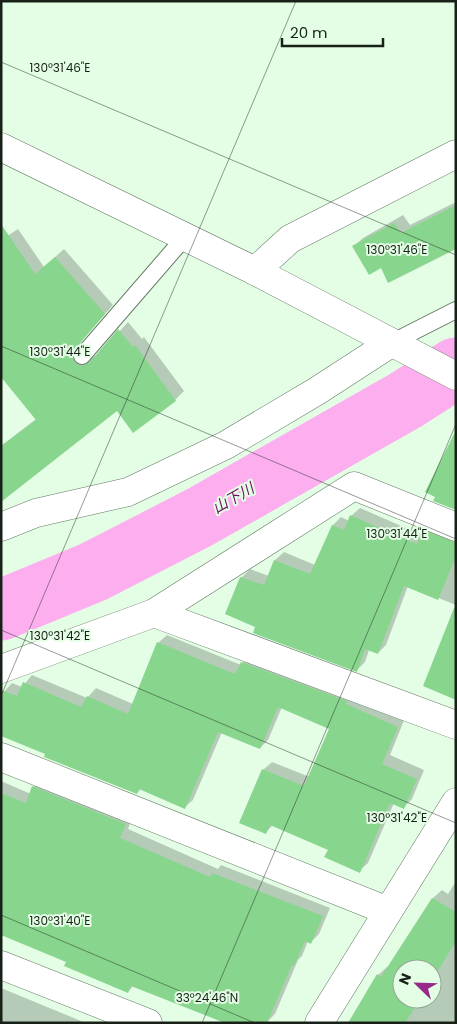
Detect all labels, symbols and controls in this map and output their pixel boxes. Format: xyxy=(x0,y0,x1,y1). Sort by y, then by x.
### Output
scale bar xyxy=(282,15,383,47)
text: 20 m xyxy=(290,22,328,43)
text: 130°31'46"E xyxy=(29,59,91,76)
text: 130°31'46"E xyxy=(366,241,428,258)
text: 130°31'44"E xyxy=(30,343,90,360)
water label: 山下川 xyxy=(208,477,259,518)
text: 130°31'44"E xyxy=(367,525,427,542)
text: 130°31'42"E xyxy=(30,627,90,644)
text: 130°31'42"E xyxy=(367,809,427,826)
text: 130°31'40"E xyxy=(30,912,90,929)
north arrow xyxy=(392,959,442,1009)
text: N xyxy=(394,970,416,988)
text: 33°24'46"N xyxy=(176,989,238,1006)

